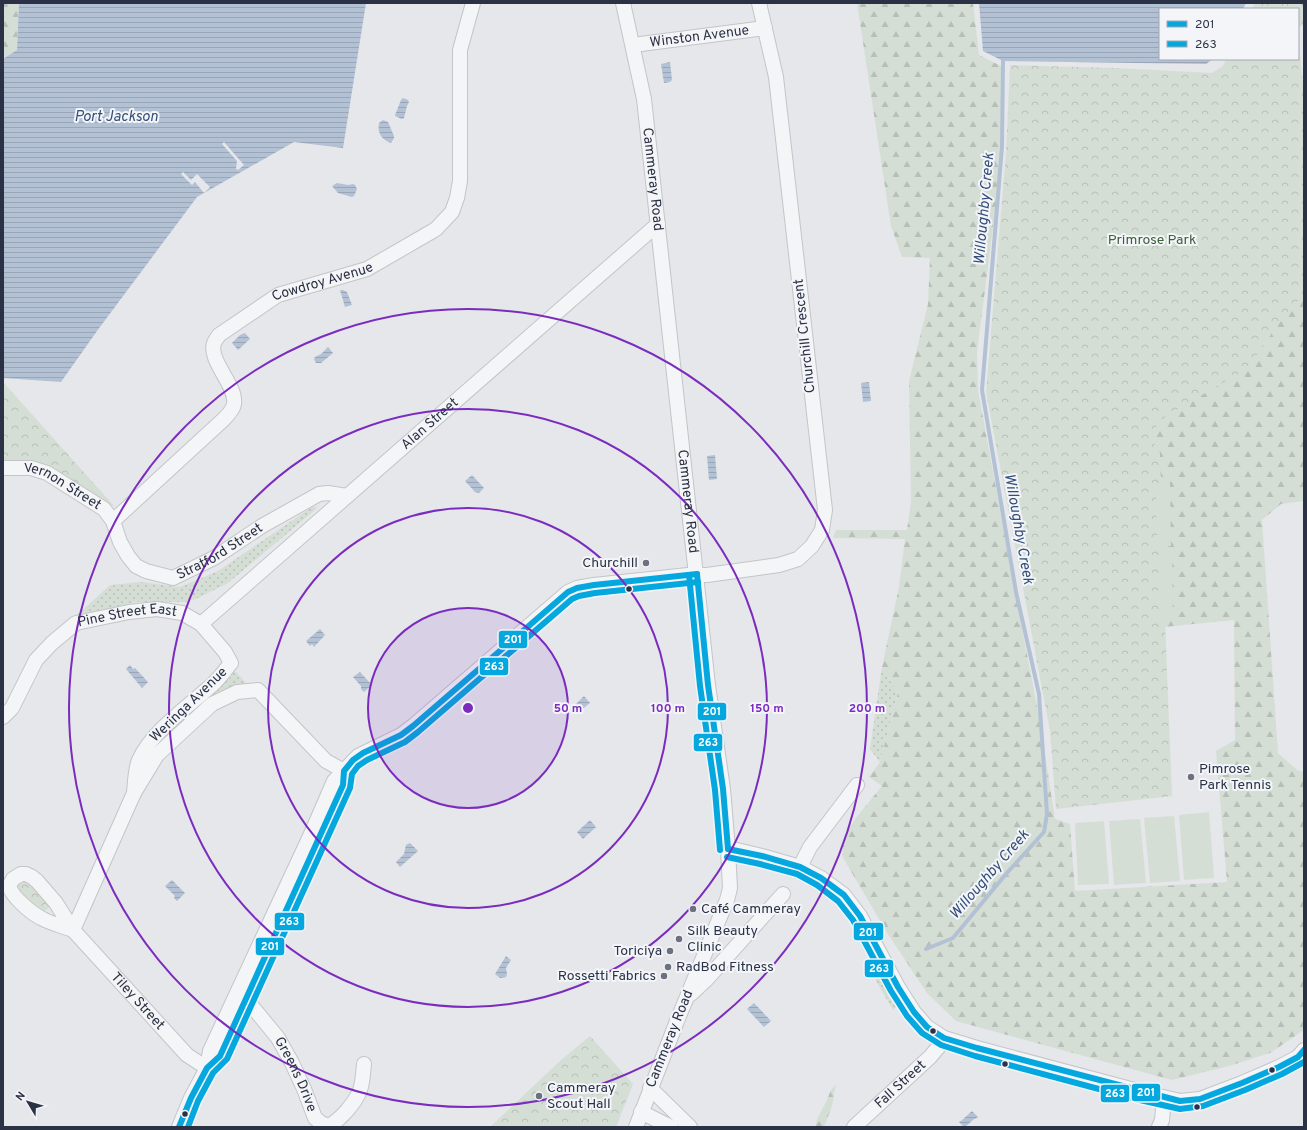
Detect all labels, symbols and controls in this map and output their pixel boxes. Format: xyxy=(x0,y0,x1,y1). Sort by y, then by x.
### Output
legend xyxy=(1159,8,1299,60)
text: 201 xyxy=(1195,17,1215,33)
street label: Winston Avenue xyxy=(649,22,750,51)
text: 263 xyxy=(1195,37,1217,53)
water label: Port Jackson xyxy=(74,108,158,127)
street label: Cammeray Road xyxy=(639,127,667,232)
water label: Willoughby Creek xyxy=(971,152,999,266)
park label: Primrose Park xyxy=(1108,232,1196,249)
street label: Cowdroy Avenue xyxy=(269,259,377,305)
street label: Churchill Crescent xyxy=(791,278,819,394)
street label: Alan Street xyxy=(398,394,462,453)
street label: Cammeray Road xyxy=(674,449,702,554)
street label: Vernon Street xyxy=(24,460,104,514)
water label: Willoughby Creek xyxy=(999,472,1037,586)
street label: Stratford Street xyxy=(174,519,266,583)
place label: Churchill xyxy=(582,555,638,572)
marker: Churchill xyxy=(641,558,651,568)
unlabelled marker xyxy=(624,584,634,594)
street label: Pine Street East xyxy=(76,600,178,631)
line badge: 201 xyxy=(498,630,528,649)
text: 201 xyxy=(504,633,522,647)
line badge: 263 xyxy=(479,657,509,676)
text: 263 xyxy=(484,660,504,674)
street label: Weringa Avenue xyxy=(147,664,231,746)
centre of rings xyxy=(461,701,475,715)
text: 50 m xyxy=(554,701,582,717)
text: 100 m xyxy=(651,701,685,717)
text: 150 m xyxy=(750,701,784,717)
text: 200 m xyxy=(849,701,885,717)
line badge: 201 xyxy=(697,702,727,721)
text: 201 xyxy=(703,705,721,719)
line badge: 263 xyxy=(693,733,723,752)
text: 263 xyxy=(698,736,718,750)
place label: Pimrose Park Tennis xyxy=(1199,761,1271,794)
marker: Pimrose Park Tennis xyxy=(1186,772,1196,782)
water label: Willoughby Creek xyxy=(946,826,1034,924)
place label: Café Cammeray xyxy=(701,901,801,918)
marker: Café Cammeray xyxy=(688,904,698,914)
line badge: 263 xyxy=(274,912,305,931)
text: 263 xyxy=(279,915,299,929)
line badge: 201 xyxy=(853,922,884,941)
place label: Silk Beauty Clinic xyxy=(687,923,758,956)
text: 201 xyxy=(859,926,877,940)
marker: Silk Beauty Clinic xyxy=(674,934,684,944)
line badge: 201 xyxy=(255,937,285,956)
text: 201 xyxy=(261,940,279,954)
place label: Toriciya xyxy=(613,943,662,960)
marker: Toriciya xyxy=(665,946,675,956)
place label: RadBod Fitness xyxy=(676,959,774,976)
line badge: 263 xyxy=(864,959,894,978)
marker: RadBod Fitness xyxy=(663,962,673,972)
text: 263 xyxy=(869,962,889,976)
place label: Rossetti Fabrics xyxy=(558,968,656,985)
street label: Tiley Street xyxy=(107,969,168,1033)
marker: Rossetti Fabrics xyxy=(659,971,669,981)
street label: Cammeray Road xyxy=(643,988,697,1090)
unlabelled marker xyxy=(928,1026,938,1036)
street label: Greens Drive xyxy=(271,1034,320,1114)
street label: Fall Street xyxy=(871,1057,929,1112)
unlabelled marker xyxy=(1000,1059,1010,1069)
unlabelled marker xyxy=(1267,1065,1277,1075)
place label: Cammeray Scout Hall xyxy=(547,1080,615,1113)
north arrow xyxy=(8,1082,48,1122)
line badge: 201 xyxy=(1131,1083,1161,1102)
line badge: 263 xyxy=(1100,1084,1130,1103)
text: 201 xyxy=(1137,1086,1155,1100)
text: 263 xyxy=(1105,1087,1125,1101)
text: N xyxy=(13,1089,29,1104)
marker: Cammeray Scout Hall xyxy=(534,1091,544,1101)
unlabelled marker xyxy=(1192,1102,1202,1112)
unlabelled marker xyxy=(180,1109,190,1119)

